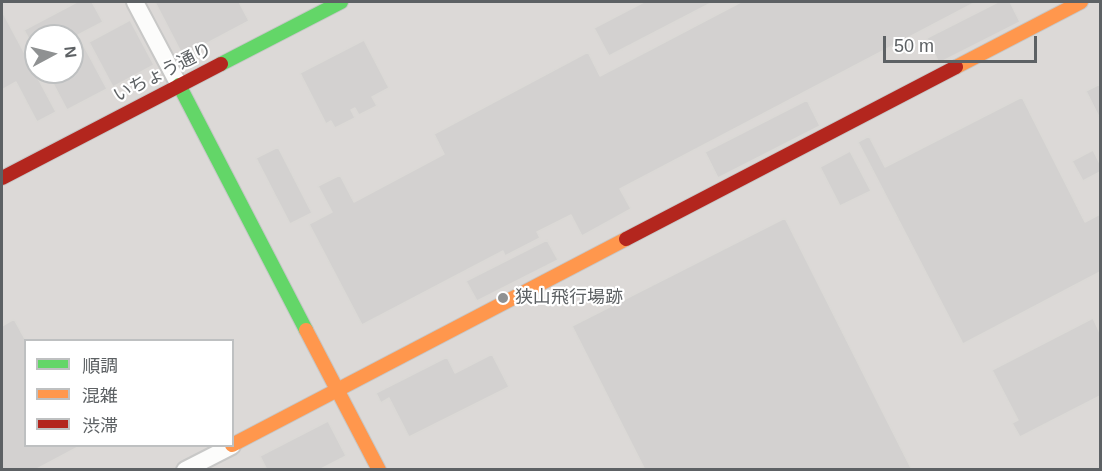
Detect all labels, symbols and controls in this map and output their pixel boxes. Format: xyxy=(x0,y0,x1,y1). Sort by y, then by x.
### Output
north arrow xyxy=(24,24,84,84)
scale bar xyxy=(886,24,1040,62)
text: 50 m xyxy=(894,36,934,56)
street label: いちょう通り xyxy=(110,39,216,107)
text: N xyxy=(61,45,80,59)
place label: 狭山飛行場跡 xyxy=(515,287,623,309)
marker: 狭山飛行場跡 xyxy=(496,291,510,305)
legend xyxy=(24,339,234,447)
text: 順調 xyxy=(82,356,118,376)
text: 混雑 xyxy=(82,386,118,406)
text: 渋滞 xyxy=(82,416,118,436)

